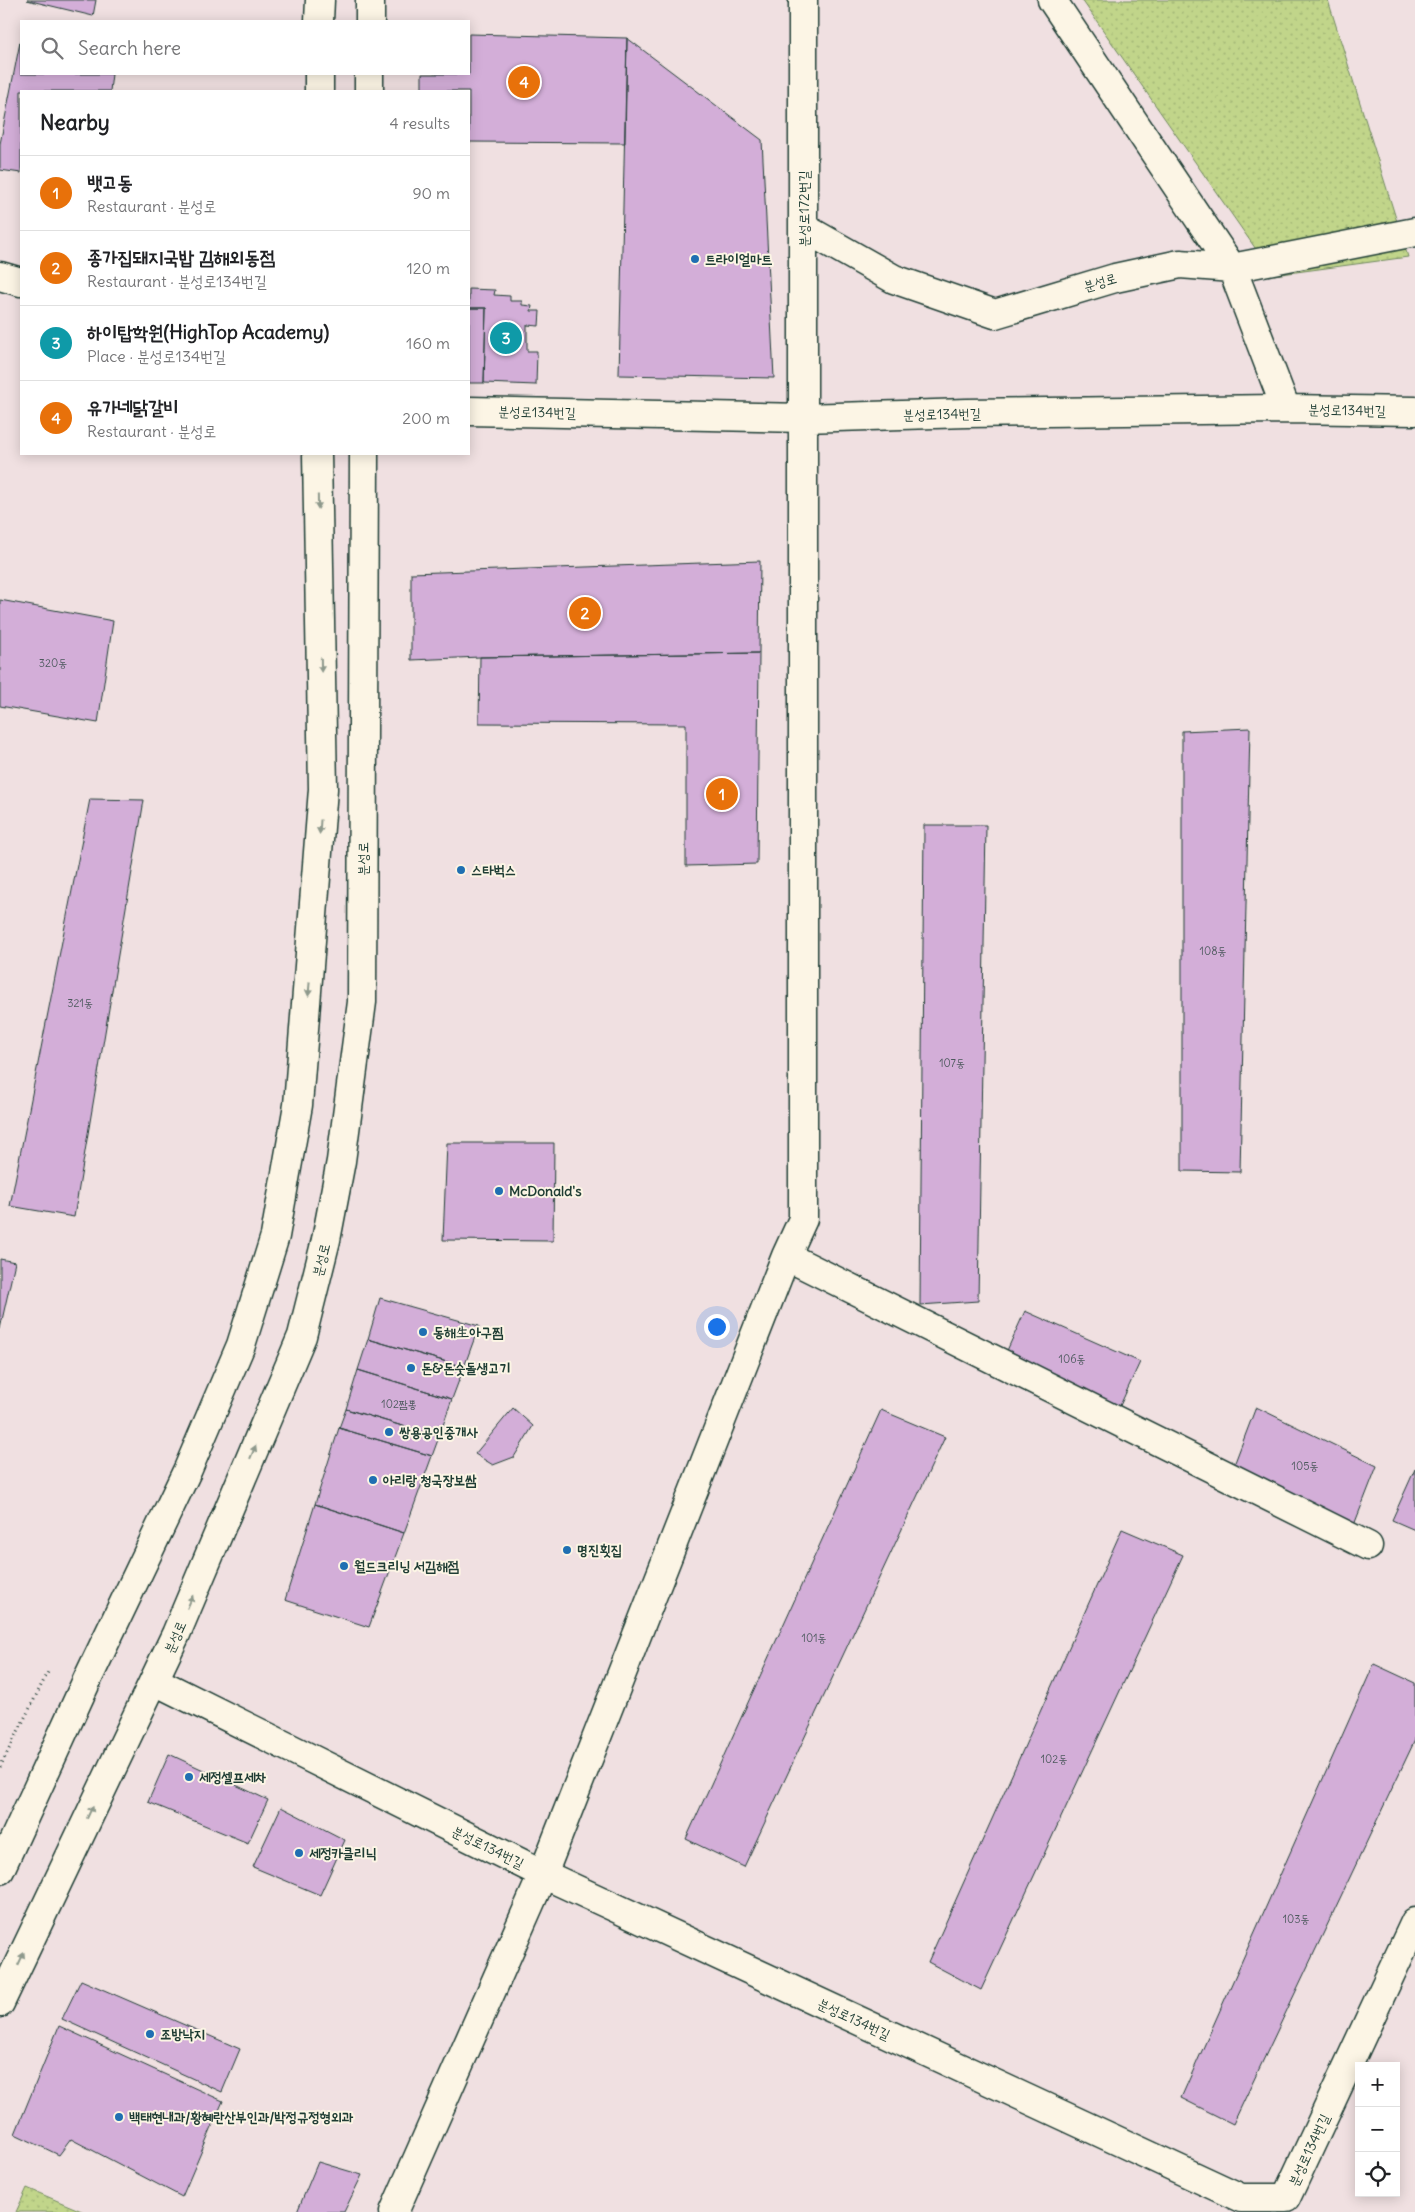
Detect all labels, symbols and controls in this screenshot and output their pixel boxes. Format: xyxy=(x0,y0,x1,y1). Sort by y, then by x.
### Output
search box xyxy=(20,20,470,75)
icon: search xyxy=(38,34,66,62)
text: Search here xyxy=(78,36,181,60)
pin: 4 xyxy=(508,63,540,101)
text: Nearby xyxy=(40,109,110,136)
text: 4 results xyxy=(389,113,450,133)
text: 뱃고동 xyxy=(87,170,133,194)
street label: 분성로172번길 xyxy=(795,170,813,247)
text: 1 xyxy=(53,183,59,203)
text: 90 m xyxy=(412,183,450,203)
text: Restaurant · 분성로 xyxy=(87,196,216,216)
text: 종가집돼지국밥 김해외동점 xyxy=(87,245,275,269)
place label: 트라이얼마트 xyxy=(705,250,773,268)
marker: 트라이얼마트 xyxy=(689,253,701,265)
text: 2 xyxy=(52,258,60,278)
text: 120 m xyxy=(407,258,450,278)
street label: 분성로 xyxy=(1081,269,1119,295)
text: Restaurant · 분성로134번길 xyxy=(87,271,267,291)
pin: 3 xyxy=(490,319,522,357)
text: 하이탑학원(HighTop Academy) xyxy=(87,320,329,344)
text: 3 xyxy=(51,333,61,353)
text: 160 m xyxy=(406,333,450,353)
text: Place · 분성로134번길 xyxy=(87,346,226,366)
text: 유가네닭갈비 xyxy=(87,395,179,419)
street label: 분성로134번길 xyxy=(1308,400,1387,420)
street label: 분성로134번길 xyxy=(498,402,577,422)
street label: 분성로134번길 xyxy=(903,404,982,424)
text: 4 xyxy=(51,408,61,428)
text: 200 m xyxy=(402,408,450,428)
text: Restaurant · 분성로 xyxy=(87,421,216,441)
one-way arrow xyxy=(314,495,322,511)
pin: 2 xyxy=(569,594,601,632)
house number: 320동 xyxy=(39,656,67,670)
one-way arrow xyxy=(317,657,325,673)
pin: 1 xyxy=(706,775,738,813)
one-way arrow xyxy=(316,820,324,836)
street label: 분성로 xyxy=(354,842,372,876)
place label: 스타벅스 xyxy=(471,861,516,879)
marker: 스타벅스 xyxy=(455,864,467,876)
house number: 108동 xyxy=(1200,944,1227,958)
one-way arrow xyxy=(304,982,312,998)
house number: 321동 xyxy=(67,996,93,1010)
house number: 107동 xyxy=(939,1056,965,1070)
place label: McDonald's xyxy=(509,1182,582,1200)
marker: McDonald's xyxy=(493,1185,505,1197)
street label: 분성로 xyxy=(308,1241,334,1279)
your location xyxy=(704,1314,730,1340)
place label: 동해生아구찜 xyxy=(433,1323,504,1341)
marker: 동해生아구찜 xyxy=(417,1326,429,1338)
house number: 106동 xyxy=(1059,1352,1086,1366)
place label: 돈&돈숫돌생고기 xyxy=(421,1359,511,1377)
marker: 돈&돈숫돌생고기 xyxy=(405,1362,417,1374)
house number: 102짬뽕 xyxy=(381,1397,417,1411)
place label: 쌍용공인중개사 xyxy=(399,1423,479,1441)
marker: 쌍용공인중개사 xyxy=(383,1426,395,1438)
one-way arrow xyxy=(250,1445,258,1459)
house number: 105동 xyxy=(1292,1459,1319,1473)
place label: 아리랑 청국장보쌈 xyxy=(383,1471,477,1489)
marker: 아리랑 청국장보쌈 xyxy=(367,1474,379,1486)
place label: 명진횟집 xyxy=(577,1541,622,1559)
marker: 명진횟집 xyxy=(561,1544,573,1556)
place label: 월드크리닝 서김해점 xyxy=(354,1557,459,1575)
marker: 월드크리닝 서김해점 xyxy=(338,1560,350,1572)
one-way arrow xyxy=(186,1594,194,1609)
street label: 분성로 xyxy=(160,1618,190,1656)
house number: 101동 xyxy=(802,1631,827,1645)
house number: 102동 xyxy=(1041,1752,1067,1766)
place label: 세정셀프세차 xyxy=(199,1768,267,1786)
marker: 세정셀프세차 xyxy=(183,1771,195,1783)
one-way arrow xyxy=(87,1805,95,1819)
street label: 분성로134번길 xyxy=(449,1822,528,1872)
place label: 세정카클리닉 xyxy=(309,1844,377,1862)
marker: 세정카클리닉 xyxy=(293,1847,305,1859)
house number: 103동 xyxy=(1283,1912,1309,1926)
one-way arrow xyxy=(17,1952,25,1966)
street label: 분성로134번길 xyxy=(815,1994,894,2044)
place label: 조방낙지 xyxy=(160,2025,205,2043)
marker: 조방낙지 xyxy=(144,2028,156,2040)
map controls xyxy=(1355,2062,1400,2197)
button: + xyxy=(1355,2062,1400,2107)
button: − xyxy=(1355,2107,1400,2152)
place label: 백태현내과/황혜란산부인과/박정규정형외과 xyxy=(129,2108,354,2126)
street label: 분성로134번길 xyxy=(1284,2110,1334,2189)
marker: 백태현내과/황혜란산부인과/박정규정형외과 xyxy=(113,2111,125,2123)
button: locate xyxy=(1355,2152,1400,2197)

